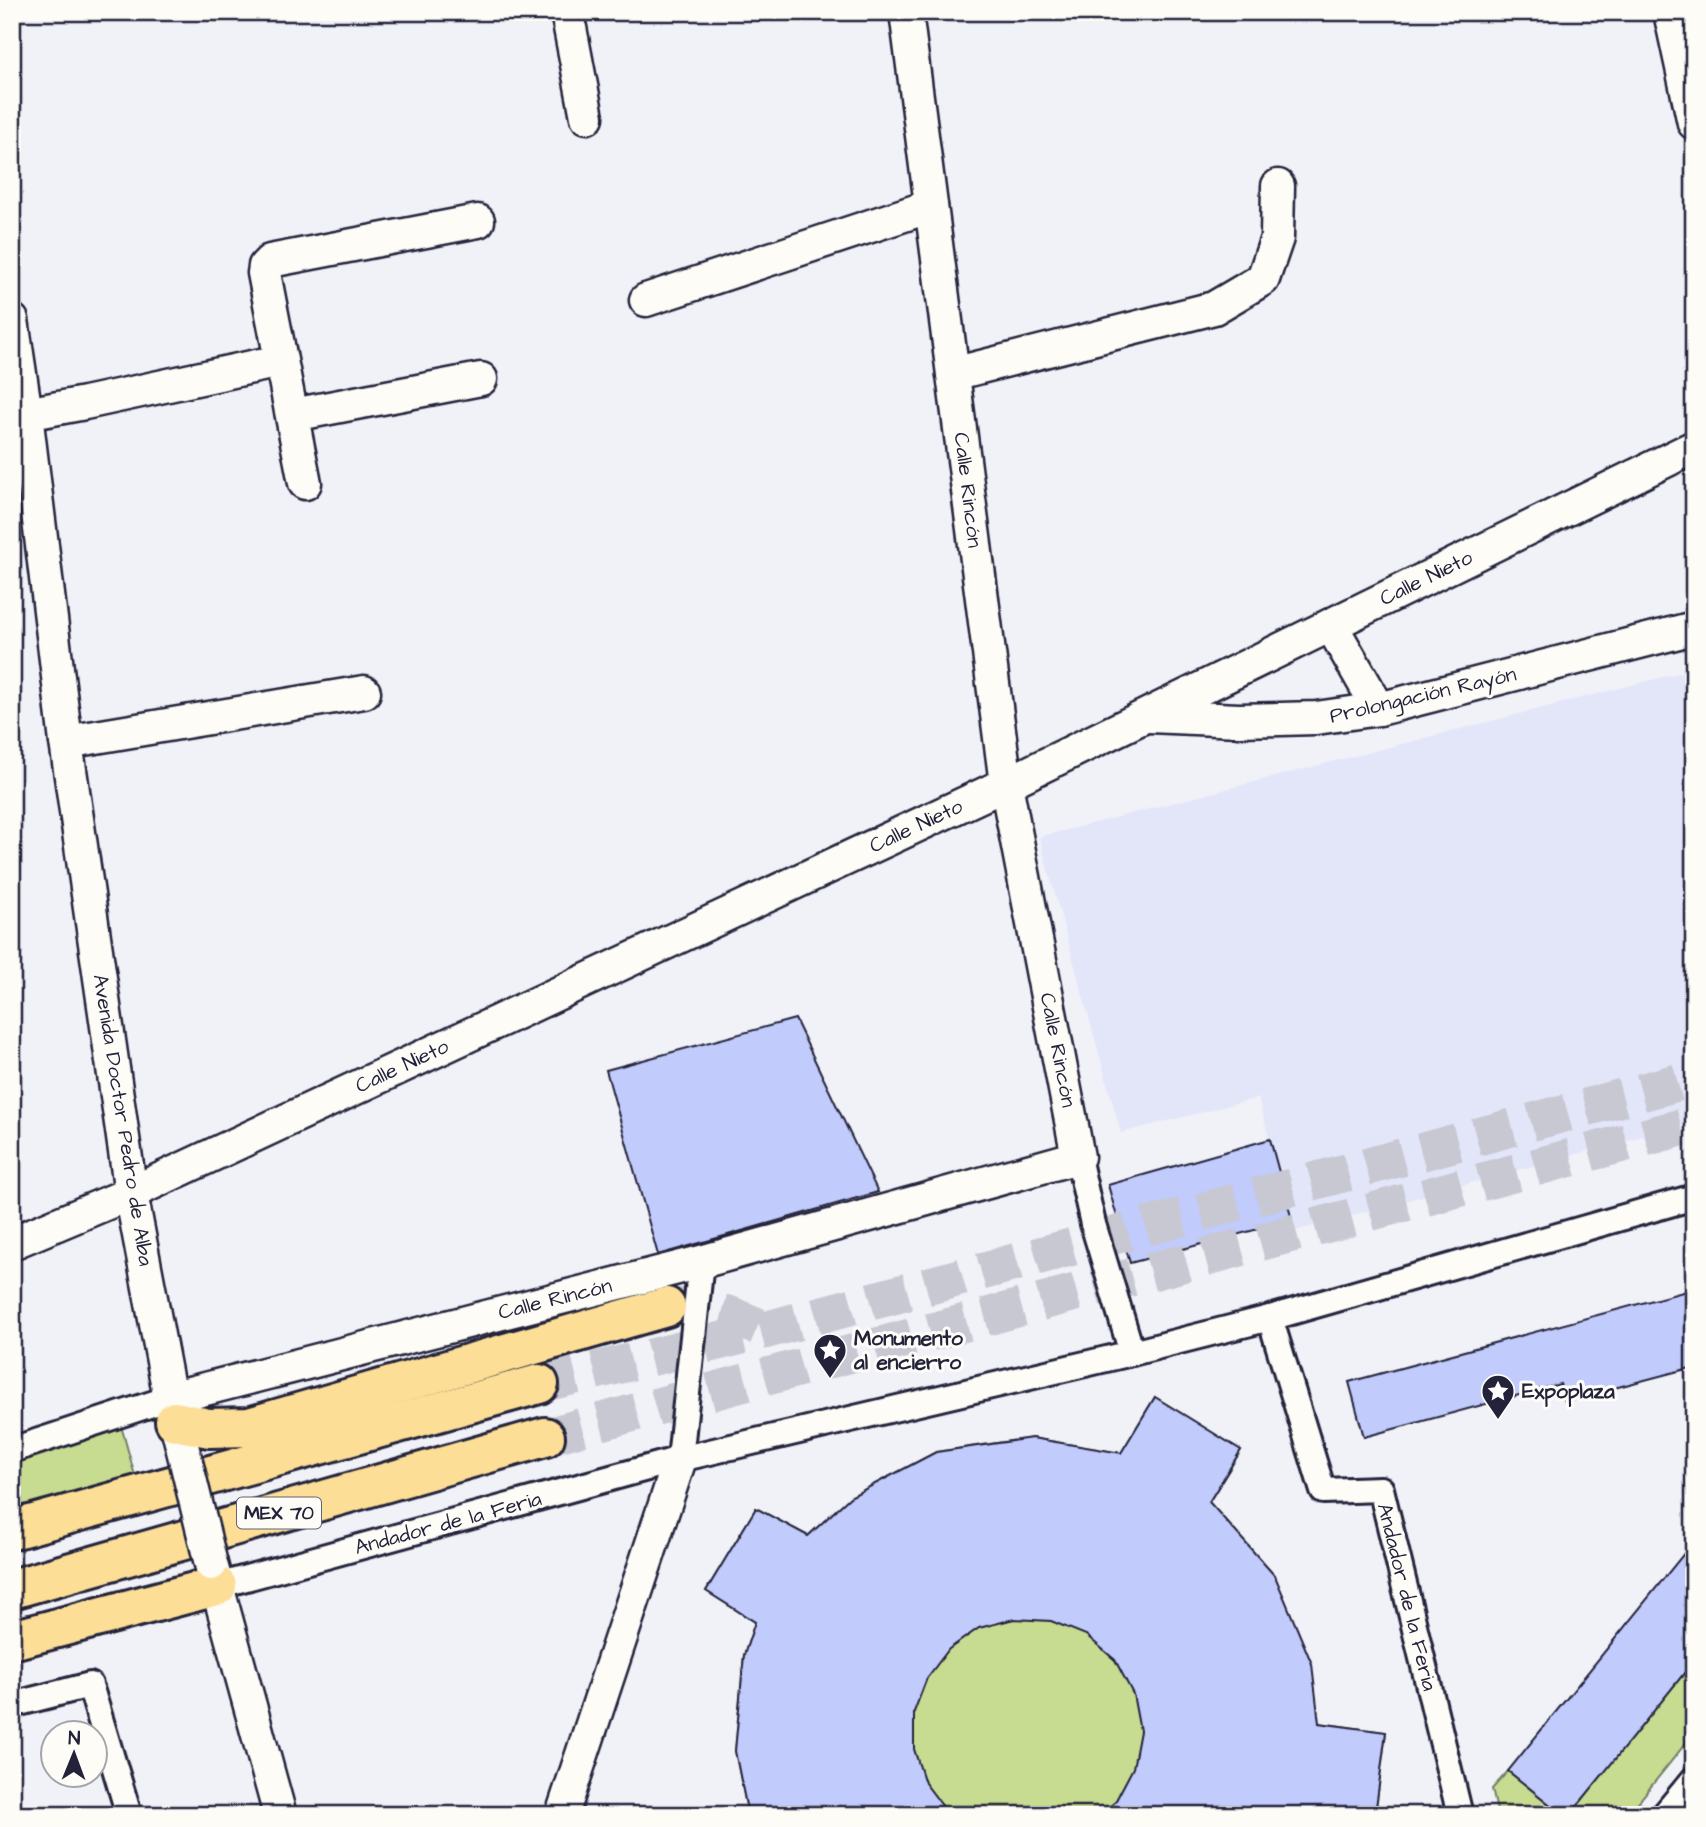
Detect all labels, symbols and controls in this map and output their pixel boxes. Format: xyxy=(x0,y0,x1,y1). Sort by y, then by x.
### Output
street label: Calle Rincón xyxy=(947,431,989,549)
street label: Calle Nieto xyxy=(1375,543,1477,613)
street label: Prolongación Rayón xyxy=(1327,659,1520,733)
street label: Calle Nieto xyxy=(865,792,968,860)
street label: Avenida Doctor Pedro de Alba xyxy=(86,972,160,1268)
street label: Calle Rincón xyxy=(1033,990,1083,1110)
street label: Calle Nieto xyxy=(351,1032,454,1100)
street label: Calle Rincón xyxy=(495,1271,615,1327)
place label: Monumento al encierro xyxy=(853,1324,963,1377)
place icon: Monumento al encierro xyxy=(811,1331,849,1380)
place icon: Expoplaza xyxy=(1479,1372,1517,1421)
place label: Expoplaza xyxy=(1522,1377,1615,1407)
street label: Andador de la Feria xyxy=(351,1484,545,1562)
road number: MEX 70 xyxy=(237,1498,321,1528)
street label: Andador de la Feria xyxy=(1370,1500,1444,1694)
north arrow xyxy=(38,1718,108,1788)
text: N xyxy=(68,1725,81,1752)

